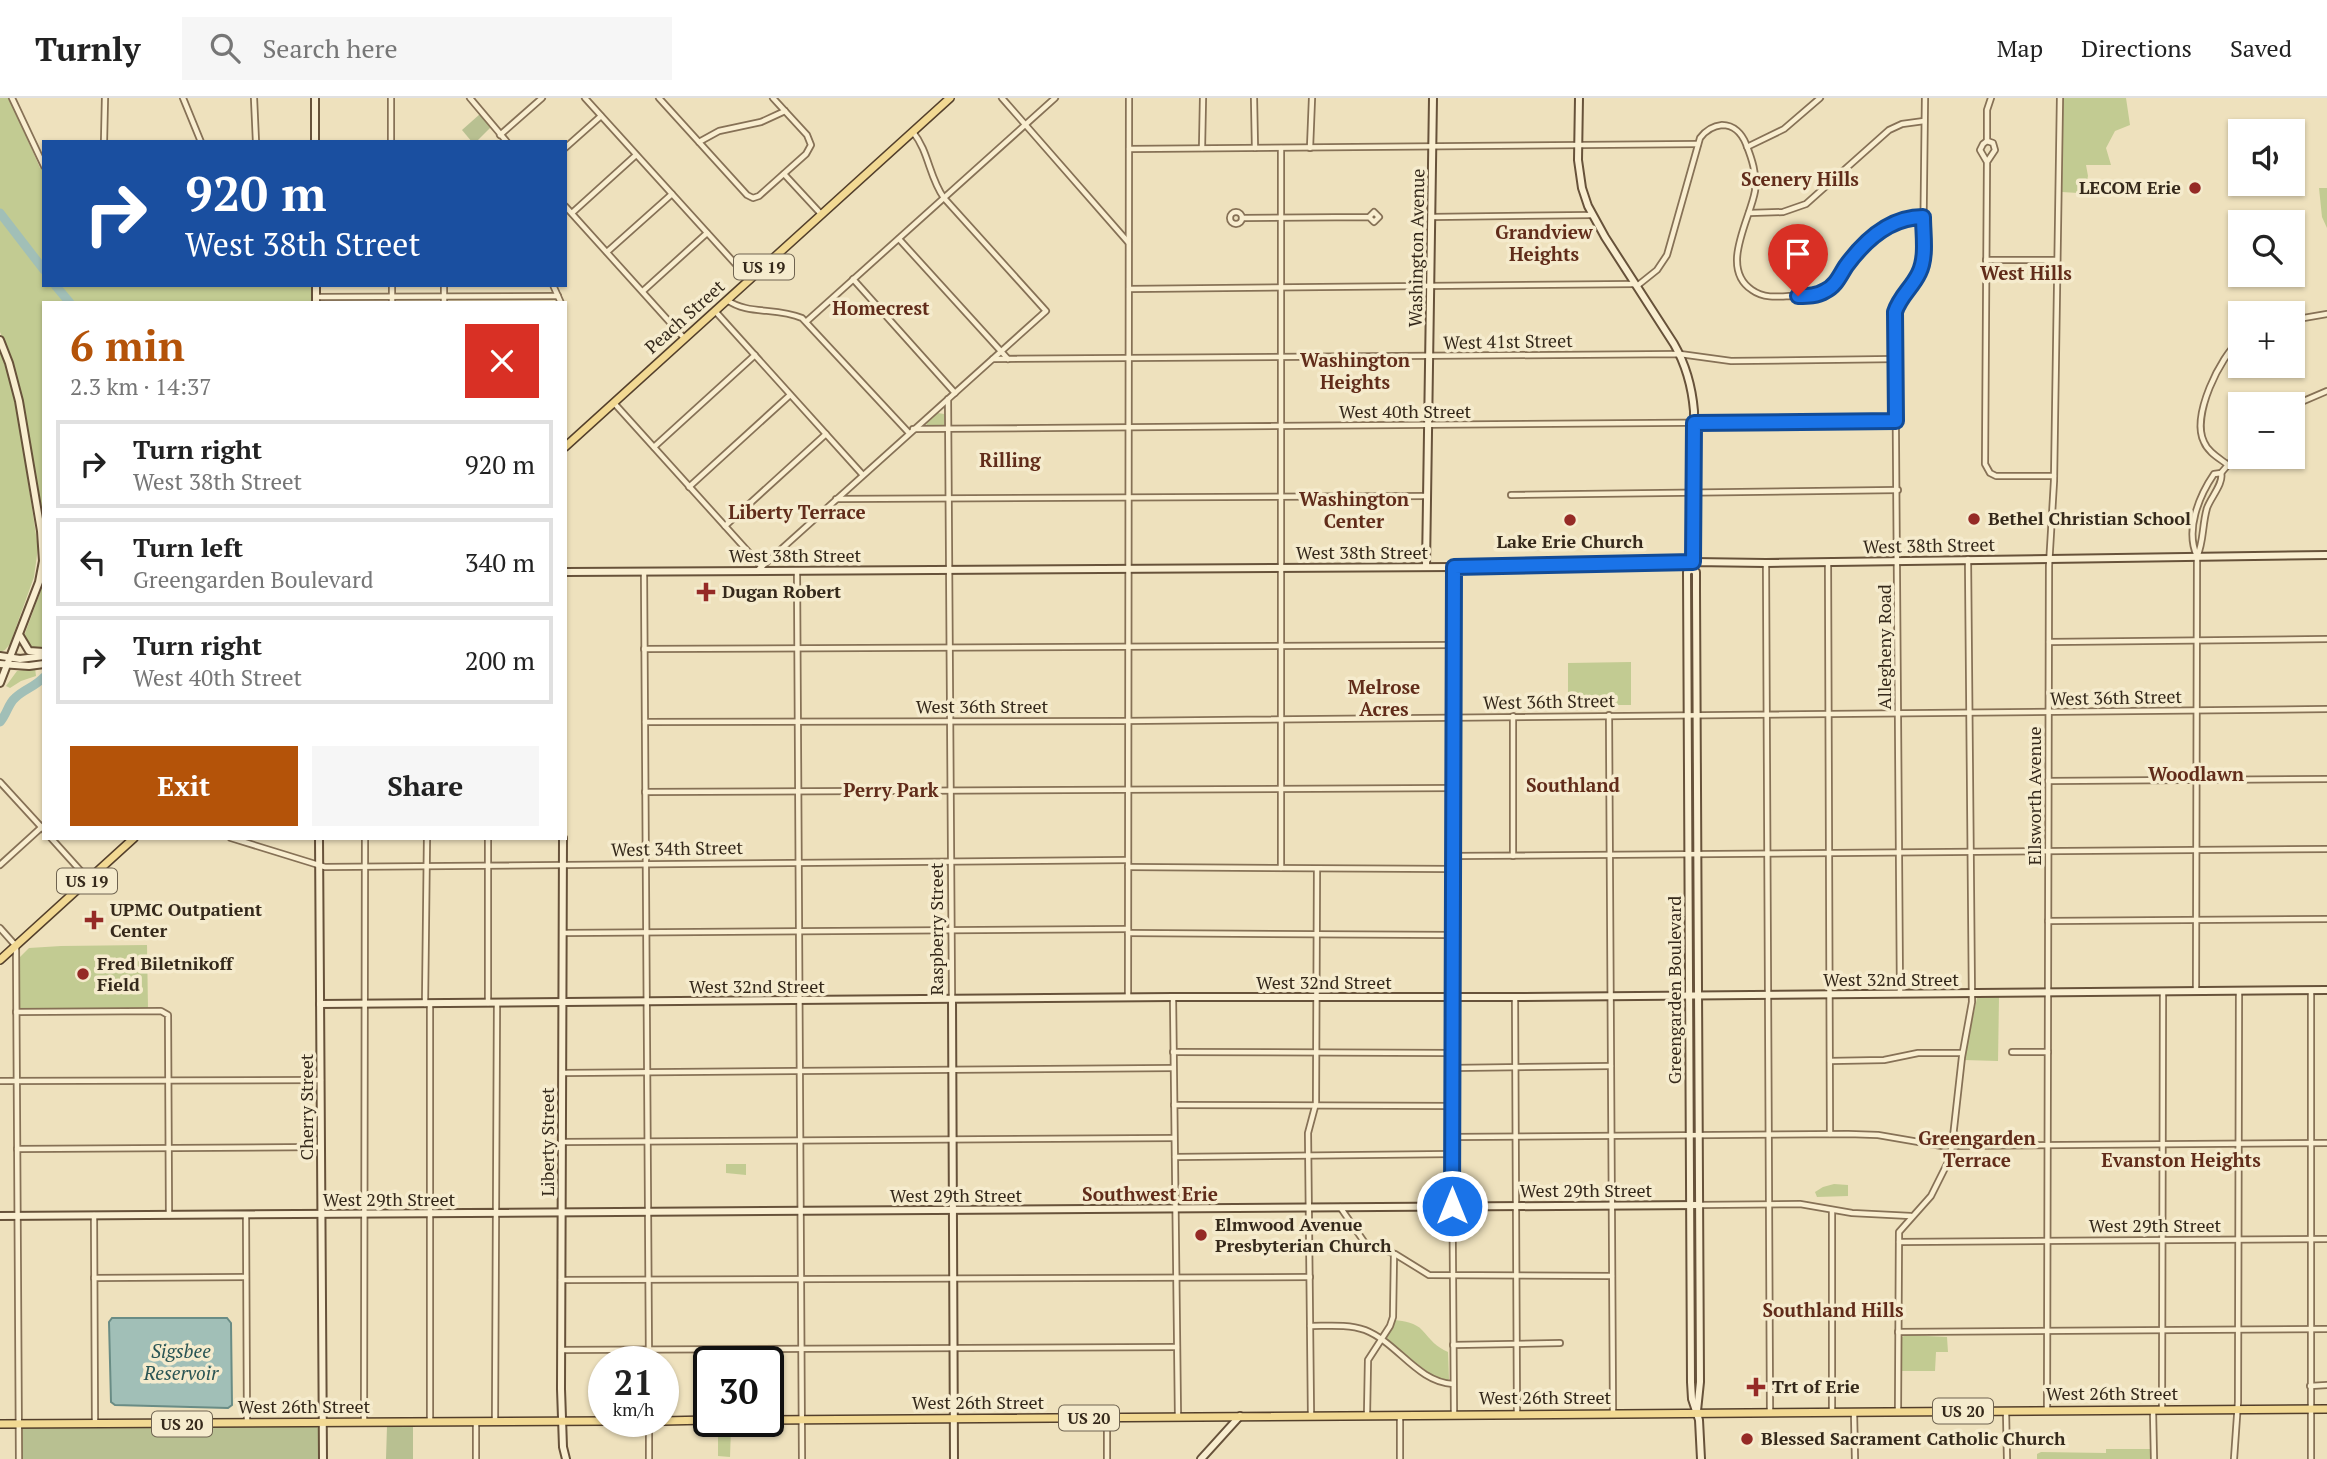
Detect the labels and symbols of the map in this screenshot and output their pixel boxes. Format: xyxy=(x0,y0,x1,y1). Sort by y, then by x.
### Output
district label: Scenery Hills xyxy=(1741,166,1859,191)
street label: Washington Avenue xyxy=(1403,168,1429,328)
place label: LECOM Erie xyxy=(2079,175,2181,199)
marker: LECOM Erie xyxy=(2187,180,2203,196)
district label: Grandview Heights xyxy=(1495,219,1594,266)
pin xyxy=(1768,224,1828,296)
road number: US 19 xyxy=(734,254,794,280)
district label: West Hills xyxy=(1980,260,2072,285)
street label: Peach Street xyxy=(639,274,730,359)
district label: Homecrest xyxy=(832,295,930,320)
street label: West 41st Street xyxy=(1443,328,1573,354)
district label: Washington Heights xyxy=(1300,347,1411,394)
street label: West 40th Street xyxy=(1339,399,1472,423)
district label: Rilling xyxy=(979,447,1042,472)
district label: Washington Center xyxy=(1299,486,1410,533)
district label: Liberty Terrace xyxy=(728,499,866,524)
place label: Bethel Christian School xyxy=(1988,506,2191,530)
marker: Bethel Christian School xyxy=(1966,511,1982,527)
marker: Lake Erie Church xyxy=(1562,512,1578,528)
place label: Lake Erie Church xyxy=(1497,529,1644,553)
street label: West 38th Street xyxy=(1863,532,1996,558)
street label: West 38th Street xyxy=(1296,540,1429,564)
street label: West 38th Street xyxy=(729,543,862,567)
place label: Dugan Robert xyxy=(722,579,841,603)
marker: Dugan Robert xyxy=(696,582,716,602)
street label: Allegheny Road xyxy=(1872,584,1896,710)
district label: Melrose Acres xyxy=(1348,674,1420,721)
street label: West 36th Street xyxy=(2050,684,2183,710)
street label: West 36th Street xyxy=(1483,688,1616,714)
street label: West 36th Street xyxy=(916,694,1049,718)
street label: Ellsworth Avenue xyxy=(2022,726,2046,866)
district label: Woodlawn xyxy=(2148,761,2245,786)
district label: Southland xyxy=(1526,772,1621,797)
district label: Perry Park xyxy=(843,777,940,802)
street label: West 34th Street xyxy=(611,835,744,861)
street label: Raspberry Street xyxy=(924,862,948,996)
road number: US 19 xyxy=(57,868,117,894)
street label: Greengarden Boulevard xyxy=(1662,896,1686,1084)
place label: UPMC Outpatient Center xyxy=(110,897,262,942)
marker: UPMC Outpatient Center xyxy=(84,910,104,930)
place label: Fred Biletnikoff Field xyxy=(97,951,234,996)
marker: Fred Biletnikoff Field xyxy=(75,966,91,982)
street label: West 32nd Street xyxy=(1823,967,1959,991)
street label: West 32nd Street xyxy=(1256,970,1392,994)
street label: West 32nd Street xyxy=(689,974,825,998)
street label: Cherry Street xyxy=(294,1053,318,1160)
street label: Liberty Street xyxy=(535,1087,559,1197)
district label: Greengarden Terrace xyxy=(1918,1125,2037,1172)
district label: Evanston Heights xyxy=(2101,1147,2261,1172)
position arrow xyxy=(1415,1169,1489,1243)
street label: West 29th Street xyxy=(1520,1178,1653,1202)
district label: Southwest Erie xyxy=(1082,1181,1218,1206)
street label: West 29th Street xyxy=(890,1183,1023,1207)
street label: West 29th Street xyxy=(323,1187,456,1211)
place label: Elmwood Avenue Presbyterian Church xyxy=(1215,1212,1392,1257)
street label: West 29th Street xyxy=(2089,1213,2222,1237)
marker: Elmwood Avenue Presbyterian Church xyxy=(1193,1227,1209,1243)
district label: Southland Hills xyxy=(1762,1297,1904,1322)
water label: Sigsbee Reservoir xyxy=(143,1338,219,1385)
speed limit sign: 30 xyxy=(693,1346,784,1437)
place label: Trt of Erie xyxy=(1772,1374,1860,1398)
marker: Trt of Erie xyxy=(1746,1377,1766,1397)
street label: West 26th Street xyxy=(2046,1381,2179,1405)
street label: West 26th Street xyxy=(1479,1385,1612,1409)
street label: West 26th Street xyxy=(912,1390,1045,1414)
street label: West 26th Street xyxy=(238,1394,371,1418)
road number: US 20 xyxy=(1933,1399,1993,1424)
road number: US 20 xyxy=(1059,1406,1119,1430)
road number: US 20 xyxy=(152,1412,212,1436)
place label: Blessed Sacrament Catholic Church xyxy=(1761,1426,2066,1450)
marker: Blessed Sacrament Catholic Church xyxy=(1739,1431,1755,1447)

